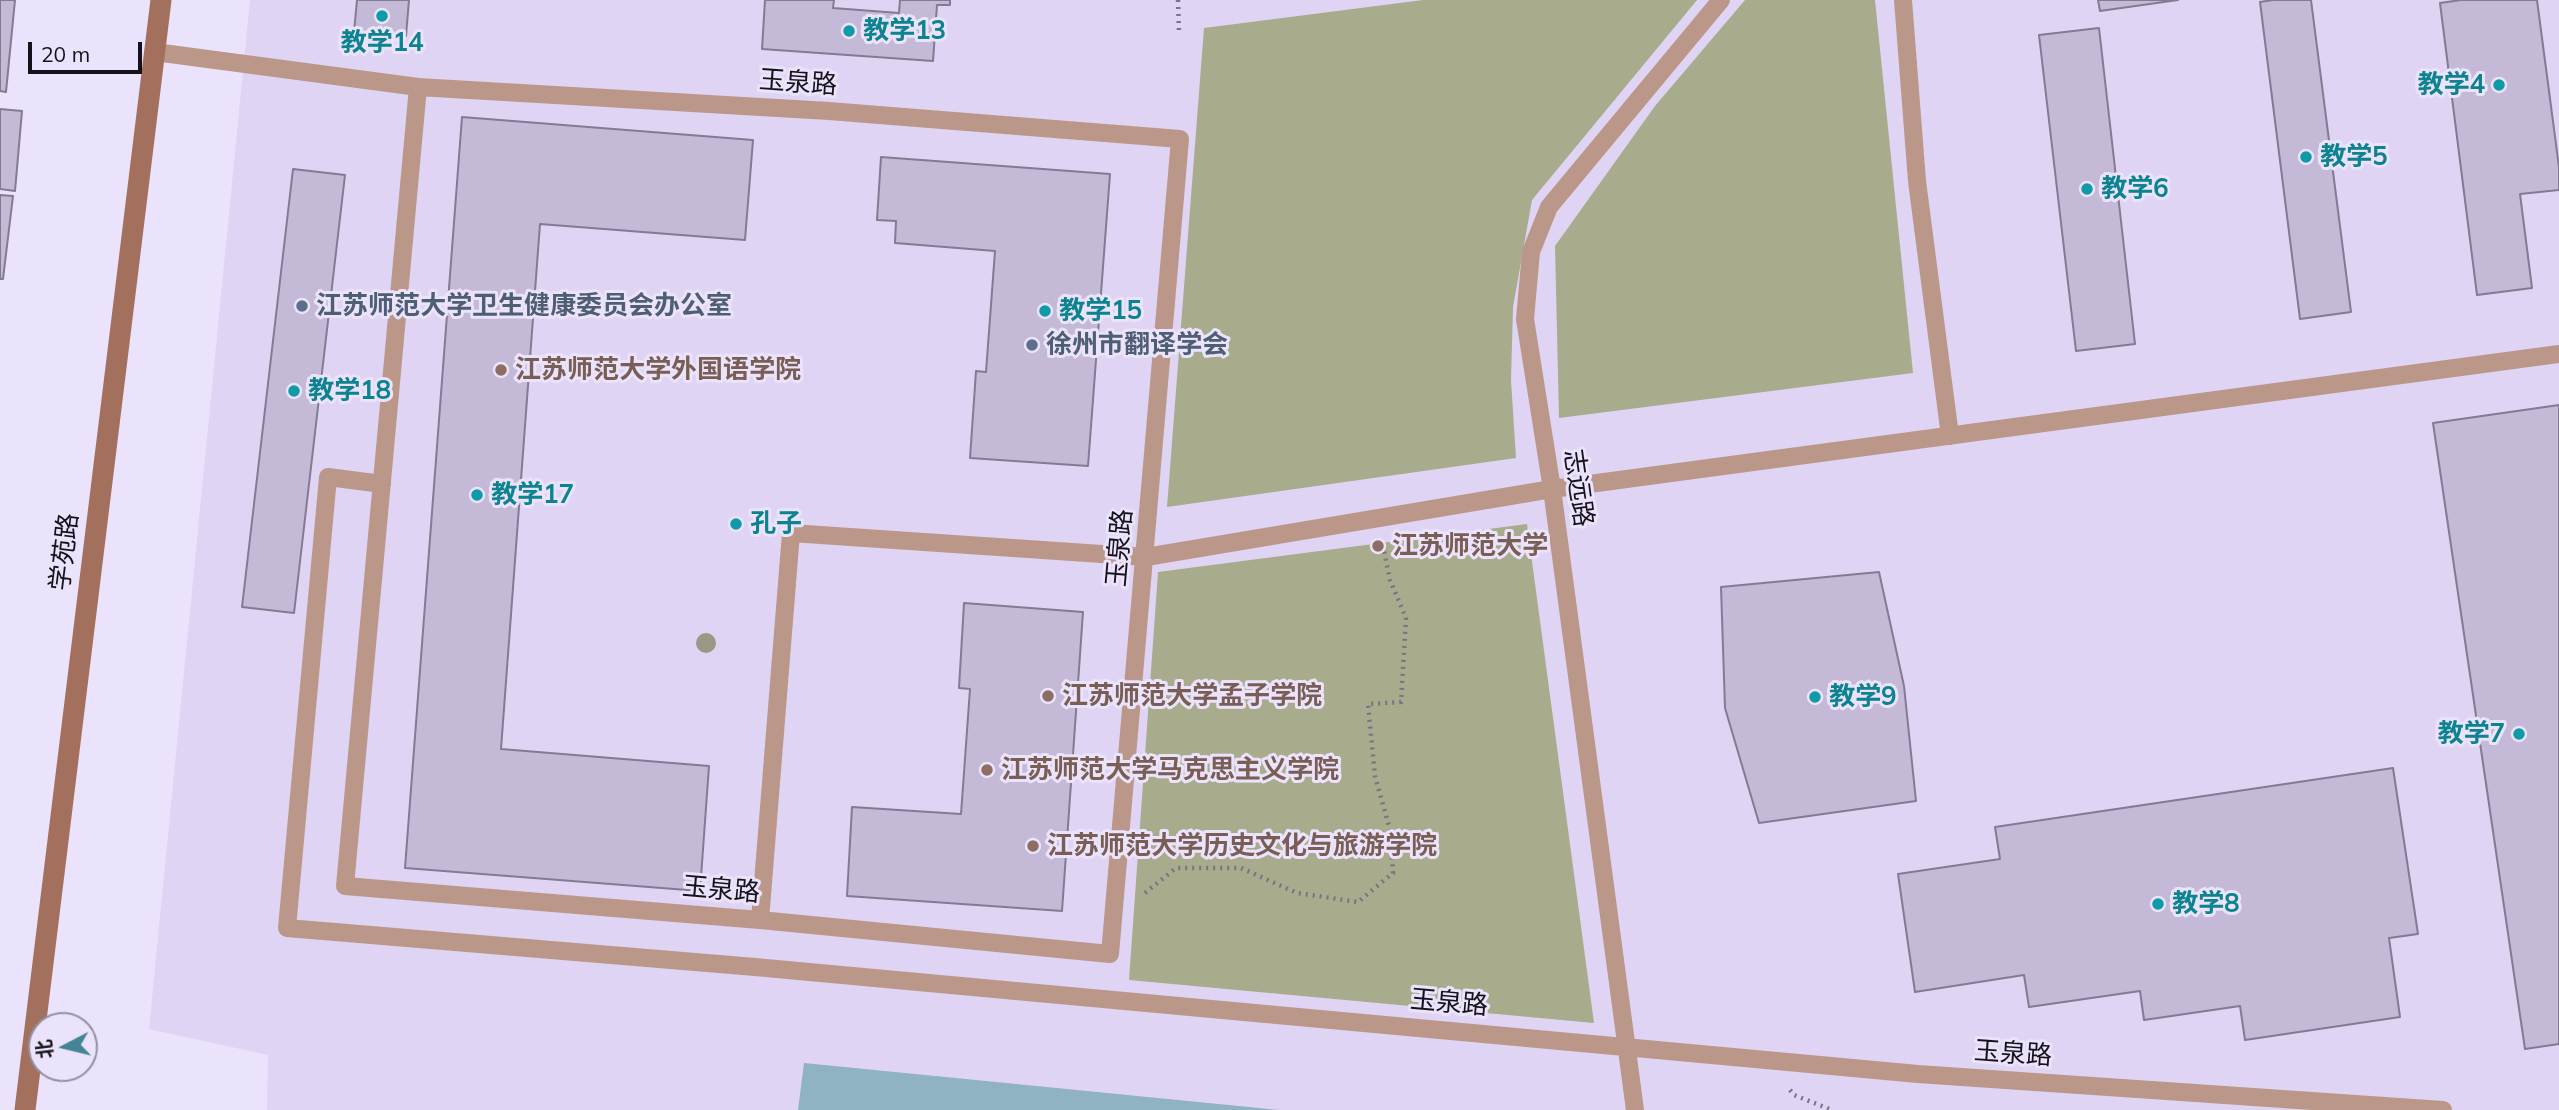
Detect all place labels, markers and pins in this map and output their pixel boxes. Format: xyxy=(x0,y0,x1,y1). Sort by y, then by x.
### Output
marker: 教学14 xyxy=(374,8,390,24)
place label: 教学13 xyxy=(863,15,946,47)
marker: 教学13 xyxy=(841,23,857,39)
place label: 教学14 xyxy=(340,27,424,59)
place label: 教学4 xyxy=(2417,69,2485,101)
marker: 教学4 xyxy=(2491,77,2507,93)
place label: 教学5 xyxy=(2320,141,2388,173)
marker: 教学5 xyxy=(2298,149,2314,165)
place label: 教学6 xyxy=(2101,173,2169,205)
marker: 教学6 xyxy=(2079,181,2095,197)
place label: 江苏师范大学卫生健康委员会办公室 xyxy=(316,290,732,322)
place label: 教学15 xyxy=(1059,295,1142,327)
marker: 江苏师范大学卫生健康委员会办公室 xyxy=(294,298,310,314)
marker: 教学15 xyxy=(1037,303,1053,319)
place label: 徐州市翻译学会 xyxy=(1046,329,1228,361)
marker: 徐州市翻译学会 xyxy=(1024,337,1040,353)
place label: 江苏师范大学外国语学院 xyxy=(515,354,801,386)
marker: 江苏师范大学外国语学院 xyxy=(493,362,509,378)
place label: 教学18 xyxy=(308,375,391,407)
marker: 教学18 xyxy=(286,383,302,399)
place label: 教学17 xyxy=(491,479,574,511)
marker: 教学17 xyxy=(469,487,485,503)
place label: 孔子 xyxy=(750,508,802,540)
marker: 孔子 xyxy=(728,516,744,532)
place label: 江苏师范大学 xyxy=(1392,530,1548,562)
marker: 江苏师范大学 xyxy=(1370,538,1386,554)
place label: 江苏师范大学孟子学院 xyxy=(1062,680,1322,712)
place label: 教学9 xyxy=(1829,681,1897,713)
marker: 江苏师范大学孟子学院 xyxy=(1040,688,1056,704)
marker: 教学9 xyxy=(1807,689,1823,705)
place label: 教学7 xyxy=(2437,718,2505,750)
marker: 教学7 xyxy=(2511,726,2527,742)
place label: 江苏师范大学马克思主义学院 xyxy=(1001,754,1339,786)
marker: 江苏师范大学马克思主义学院 xyxy=(979,762,995,778)
place label: 江苏师范大学历史文化与旅游学院 xyxy=(1047,830,1437,862)
marker: 江苏师范大学历史文化与旅游学院 xyxy=(1025,838,1041,854)
place label: 教学8 xyxy=(2172,888,2240,920)
marker: 教学8 xyxy=(2150,896,2166,912)

